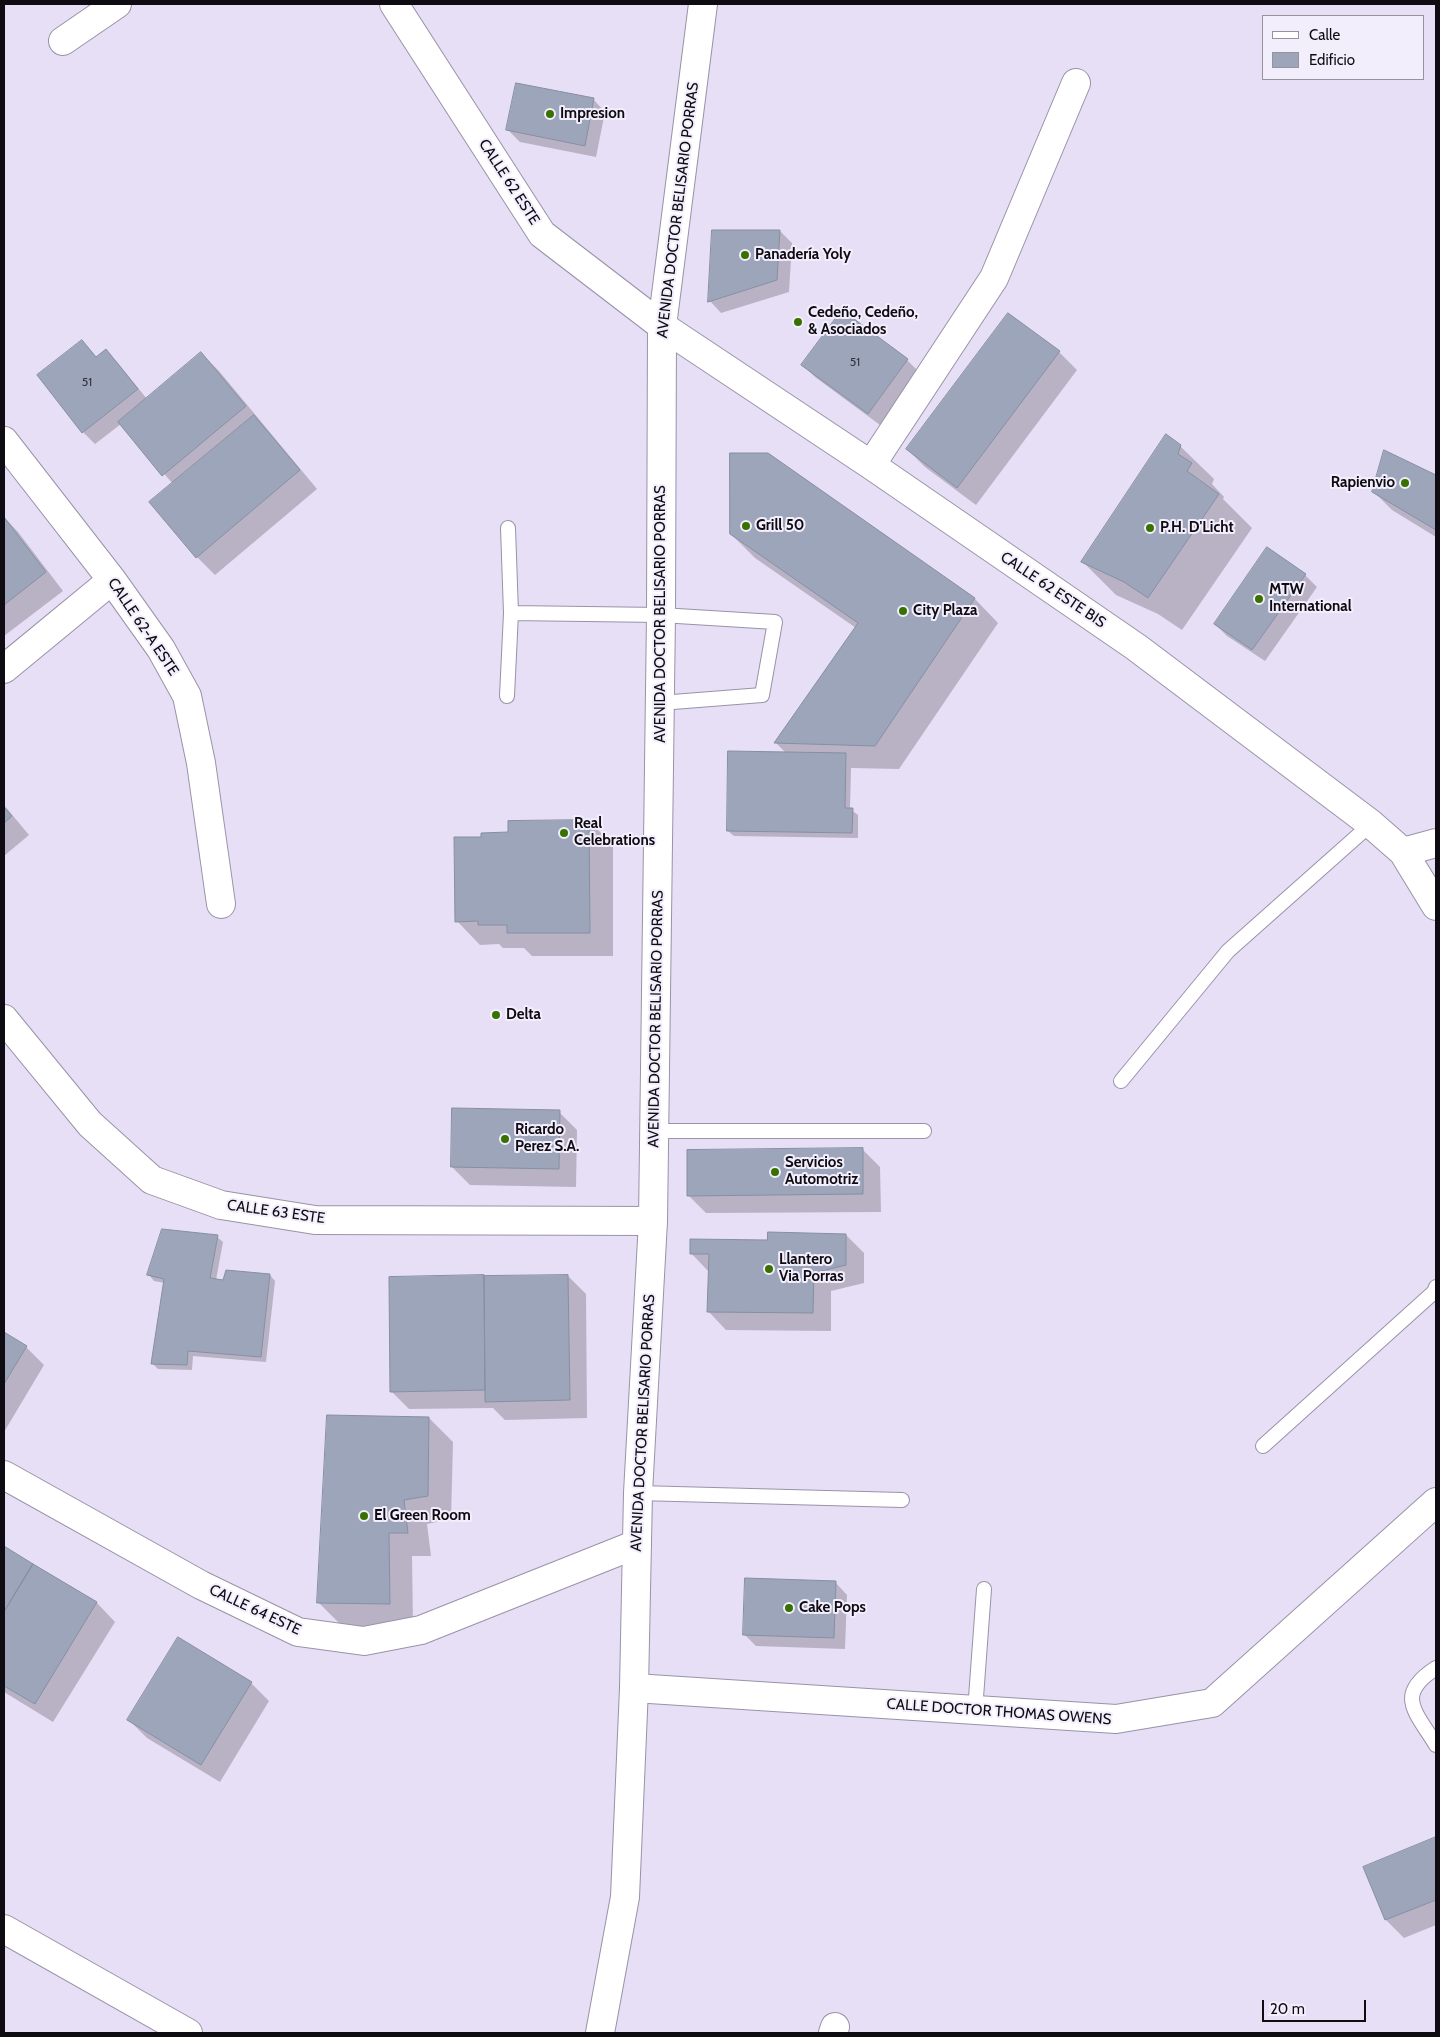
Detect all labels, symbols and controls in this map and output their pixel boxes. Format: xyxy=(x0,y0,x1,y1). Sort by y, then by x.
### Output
legend xyxy=(1262,15,1425,80)
text: Calle xyxy=(1309,26,1340,44)
text: Edificio xyxy=(1309,51,1355,69)
street label: AVENIDA DOCTOR BELISARIO PORRAS xyxy=(653,81,703,339)
place label: Impresion xyxy=(560,105,625,123)
marker: Impresion xyxy=(544,108,556,120)
street label: CALLE 62 ESTE xyxy=(475,136,543,228)
place label: Panadería Yoly xyxy=(755,246,851,264)
marker: Panadería Yoly xyxy=(739,249,751,261)
place label: Cedeño, Cedeño, & Asociados xyxy=(808,304,918,339)
marker: Cedeño, Cedeño, & Asociados xyxy=(792,316,804,328)
house number: 51 xyxy=(850,355,860,369)
house number: 51 xyxy=(82,375,92,389)
place label: Rapienvio xyxy=(1331,474,1395,492)
marker: Rapienvio xyxy=(1399,477,1411,489)
street label: AVENIDA DOCTOR BELISARIO PORRAS xyxy=(652,485,670,743)
place label: Grill 50 xyxy=(756,517,804,535)
place label: P.H. D'Licht xyxy=(1160,519,1234,537)
marker: Grill 50 xyxy=(740,520,752,532)
marker: P.H. D'Licht xyxy=(1144,522,1156,534)
street label: CALLE 62 ESTE BIS xyxy=(997,548,1109,632)
street label: CALLE 62-A ESTE xyxy=(104,575,182,679)
place label: MTW International xyxy=(1269,581,1352,616)
marker: MTW International xyxy=(1253,593,1265,605)
place label: City Plaza xyxy=(913,602,977,620)
marker: City Plaza xyxy=(897,605,909,617)
place label: Real Celebrations xyxy=(574,815,655,850)
marker: Real Celebrations xyxy=(558,827,570,839)
street label: AVENIDA DOCTOR BELISARIO PORRAS xyxy=(645,890,667,1148)
place label: Delta xyxy=(506,1006,541,1024)
marker: Delta xyxy=(490,1009,502,1021)
place label: Ricardo Perez S.A. xyxy=(515,1121,579,1156)
marker: Ricardo Perez S.A. xyxy=(499,1133,511,1145)
place label: Servicios Automotriz xyxy=(785,1154,858,1189)
marker: Servicios Automotriz xyxy=(769,1166,781,1178)
street label: CALLE 63 ESTE xyxy=(226,1196,326,1228)
place label: Llantero Via Porras xyxy=(779,1251,844,1286)
marker: Llantero Via Porras xyxy=(763,1263,775,1275)
street label: AVENIDA DOCTOR BELISARIO PORRAS xyxy=(627,1294,659,1552)
place label: El Green Room xyxy=(374,1507,471,1525)
marker: El Green Room xyxy=(358,1510,370,1522)
street label: CALLE 64 ESTE xyxy=(206,1581,304,1639)
place label: Cake Pops xyxy=(799,1599,866,1617)
marker: Cake Pops xyxy=(783,1602,795,1614)
street label: CALLE DOCTOR THOMAS OWENS xyxy=(886,1695,1112,1729)
scale bar xyxy=(1265,1990,1369,2022)
text: 20 m xyxy=(1270,2000,1305,2018)

